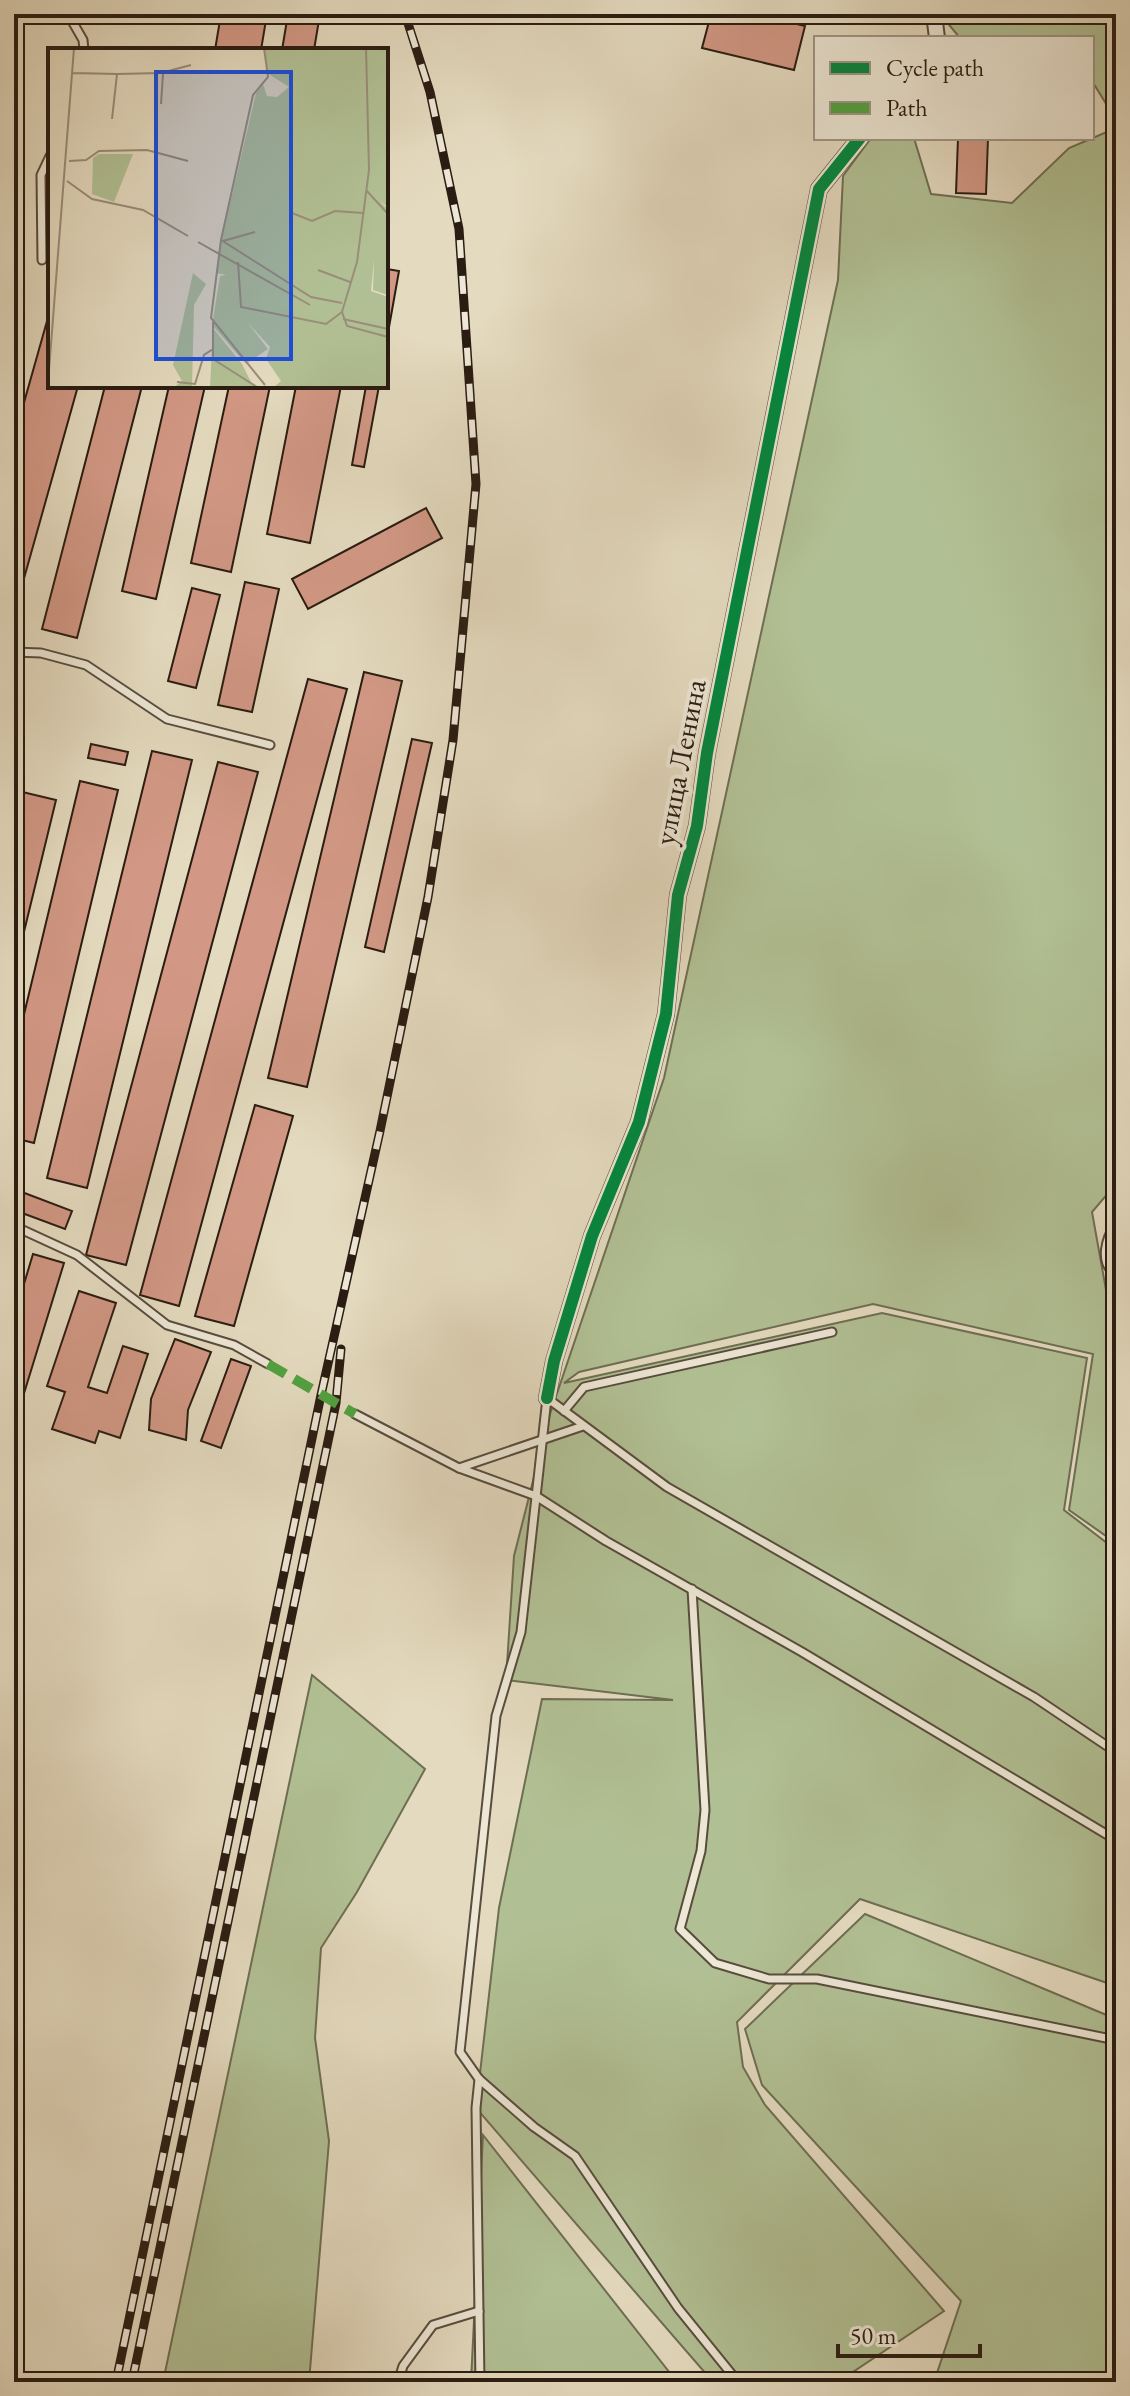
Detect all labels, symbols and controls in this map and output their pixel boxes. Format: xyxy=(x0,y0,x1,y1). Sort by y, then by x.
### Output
legend xyxy=(814,36,1094,140)
inset map xyxy=(48,48,388,388)
text: Cycle path xyxy=(886,52,984,83)
text: Path xyxy=(886,92,928,123)
street label: улица Ленина xyxy=(644,676,715,848)
scale bar xyxy=(838,2308,980,2358)
text: 50 m xyxy=(850,2320,897,2351)

